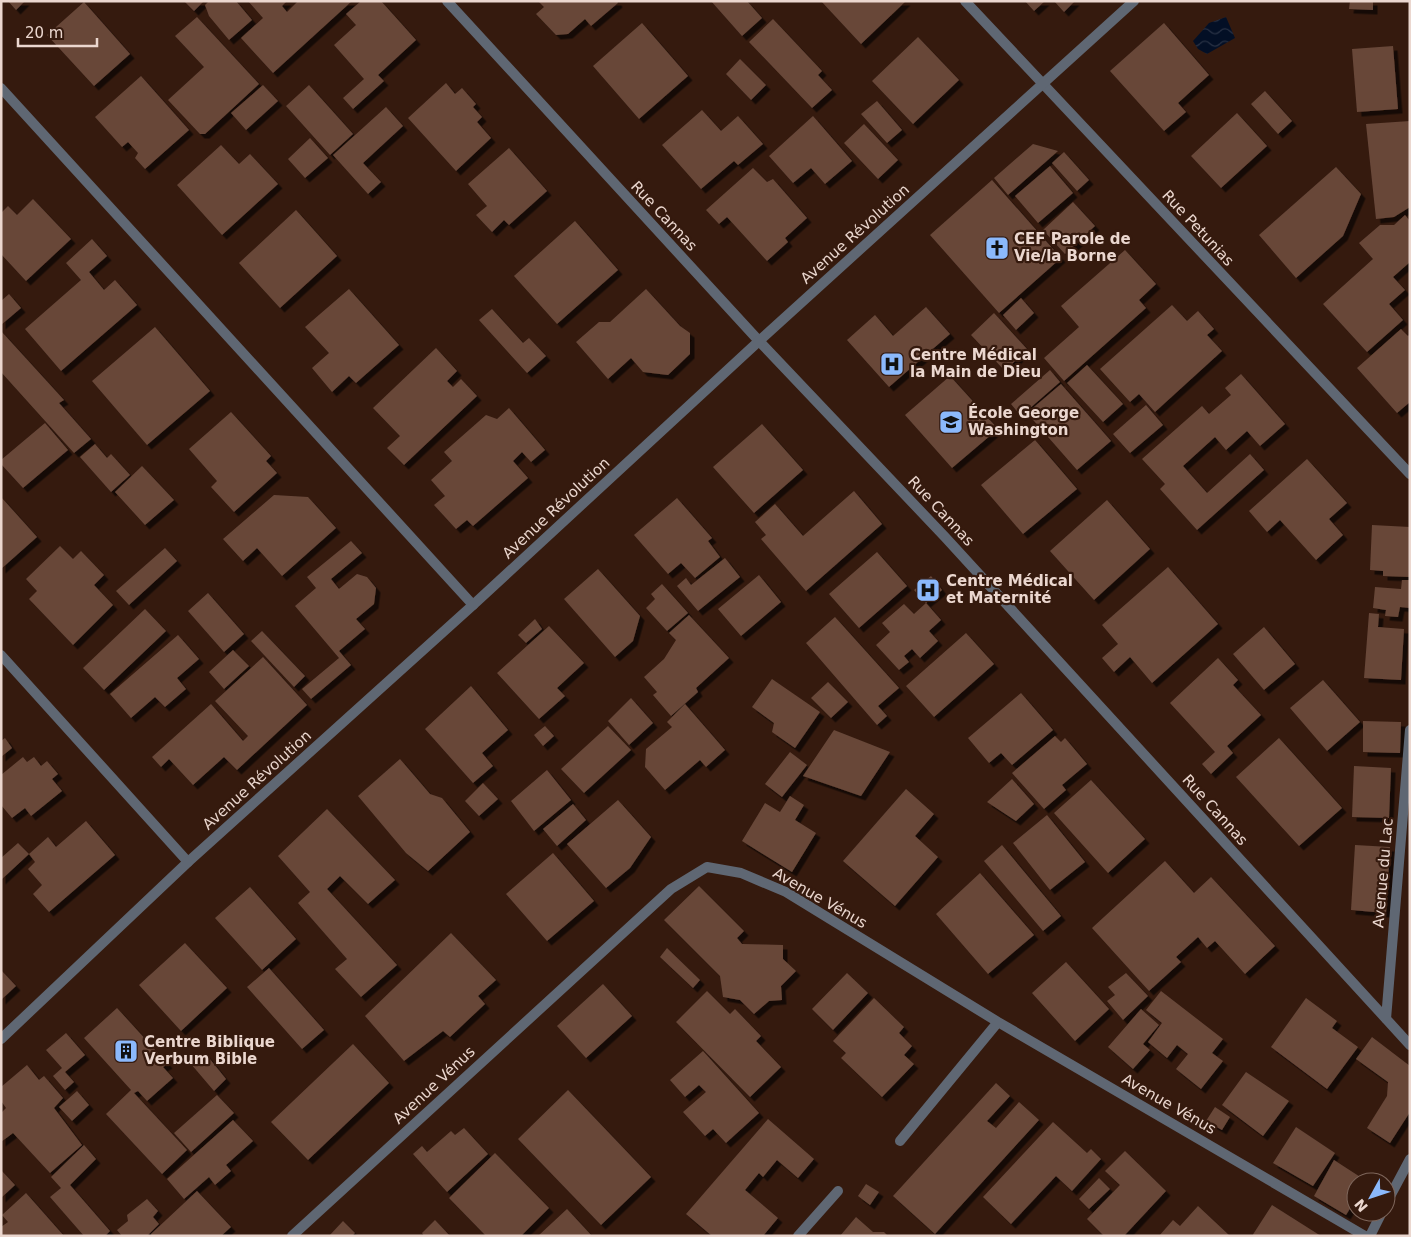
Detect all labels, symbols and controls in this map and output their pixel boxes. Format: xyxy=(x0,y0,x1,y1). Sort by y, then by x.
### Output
scale bar xyxy=(18,15,96,47)
text: 20 m xyxy=(25,24,63,42)
street label: Rue Cannas xyxy=(627,177,701,255)
street label: Avenue Révolution xyxy=(797,180,913,288)
street label: Rue Petunias xyxy=(1158,186,1238,270)
place label: CEF Parole de Vie/la Borne xyxy=(1014,230,1131,265)
church icon: CEF Parole de Vie/la Borne xyxy=(984,235,1010,261)
place label: Centre Médical la Main de Dieu xyxy=(910,346,1041,381)
hospital icon: Centre Médical la Main de Dieu xyxy=(879,351,905,377)
place label: École George Washington xyxy=(968,403,1079,439)
school or university icon: École George Washington xyxy=(938,409,964,435)
street label: Avenue Révolution xyxy=(499,454,613,562)
street label: Rue Cannas xyxy=(904,472,978,550)
place label: Centre Médical et Maternité xyxy=(946,572,1073,607)
hospital icon: Centre Médical et Maternité xyxy=(915,577,941,603)
street label: Avenue Révolution xyxy=(199,726,315,834)
street label: Rue Cannas xyxy=(1179,771,1252,849)
street label: Avenue du Lac xyxy=(1369,817,1397,929)
street label: Avenue Vénus xyxy=(770,864,870,932)
place label: Centre Biblique Verbum Bible xyxy=(144,1033,275,1068)
building icon: Centre Biblique Verbum Bible xyxy=(113,1038,139,1064)
street label: Avenue Vénus xyxy=(389,1042,479,1128)
street label: Avenue Vénus xyxy=(1119,1070,1219,1138)
north arrow xyxy=(1346,1172,1396,1222)
text: N xyxy=(1351,1196,1371,1215)

